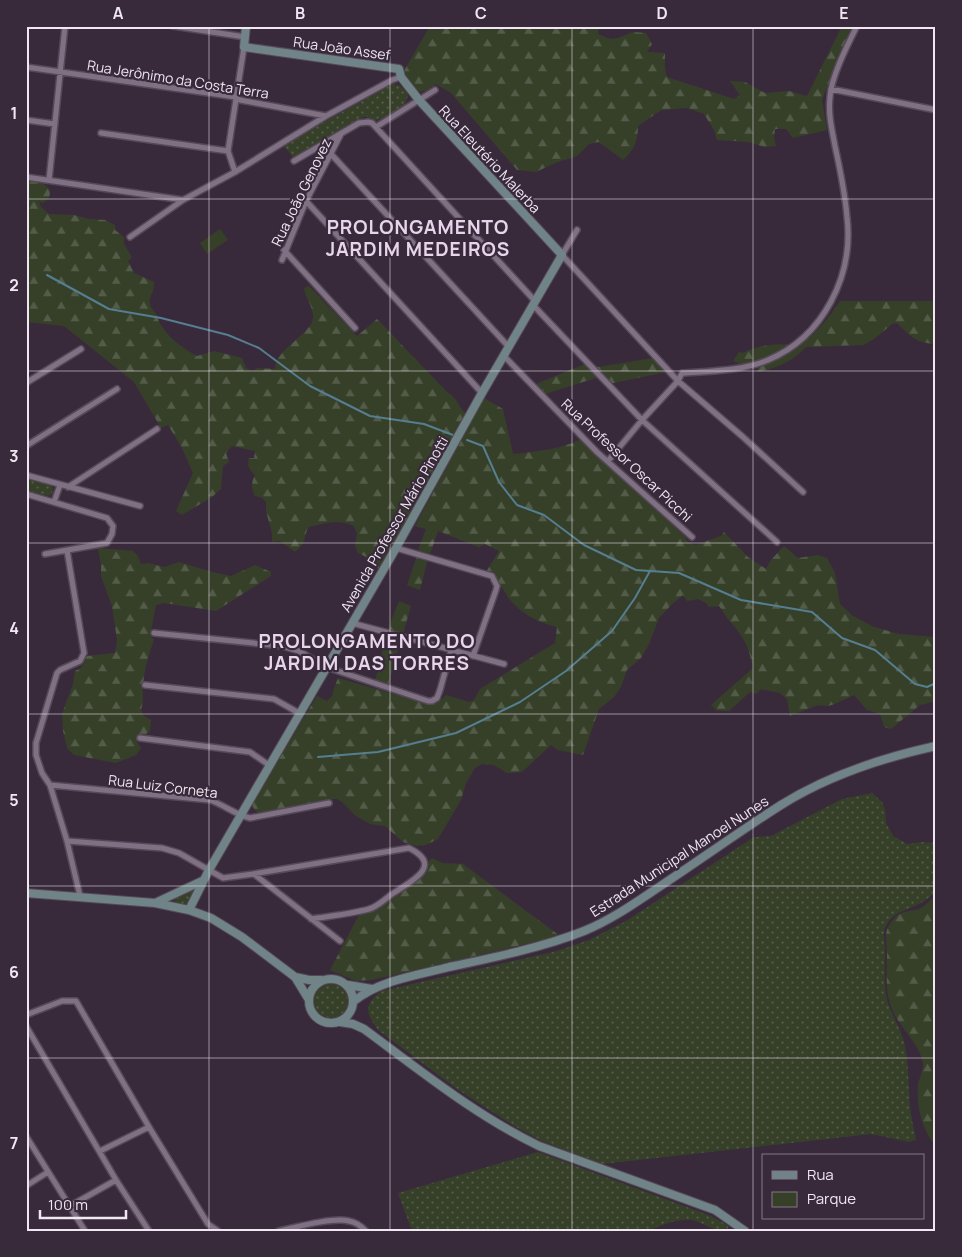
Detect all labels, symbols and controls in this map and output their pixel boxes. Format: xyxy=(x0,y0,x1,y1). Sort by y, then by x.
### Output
text: A xyxy=(113,2,124,24)
text: B xyxy=(295,2,305,24)
text: C xyxy=(475,2,487,24)
text: D xyxy=(656,2,668,24)
text: E xyxy=(839,2,849,24)
street label: Rua João Assef xyxy=(292,32,392,64)
street label: Rua Jerônimo da Costa Terra xyxy=(86,55,270,103)
street label: Rua Eleutério Malerba xyxy=(435,101,545,217)
text: 1 xyxy=(10,102,18,124)
street label: Rua João Genovez xyxy=(267,135,335,249)
district label: PROLONGAMENTO JARDIM MEDEIROS xyxy=(326,214,510,262)
text: 2 xyxy=(9,274,19,296)
street label: Rua Professor Oscar Picchi xyxy=(557,394,697,526)
street label: Avenida Professor Mário Pinotti xyxy=(336,433,452,615)
text: 3 xyxy=(9,445,19,467)
text: 4 xyxy=(9,617,19,639)
district label: PROLONGAMENTO DO JARDIM DAS TORRES xyxy=(259,628,475,676)
street label: Rua Luiz Corneta xyxy=(107,770,219,802)
text: 5 xyxy=(9,789,19,811)
street label: Estrada Municipal Manoel Nunes xyxy=(586,791,772,921)
text: 6 xyxy=(9,961,19,983)
text: 7 xyxy=(10,1132,18,1154)
legend xyxy=(762,1154,924,1220)
text: Rua xyxy=(807,1164,834,1185)
scale bar xyxy=(40,1187,126,1219)
text: Parque xyxy=(807,1188,856,1209)
text: 100 m xyxy=(48,1194,88,1215)

